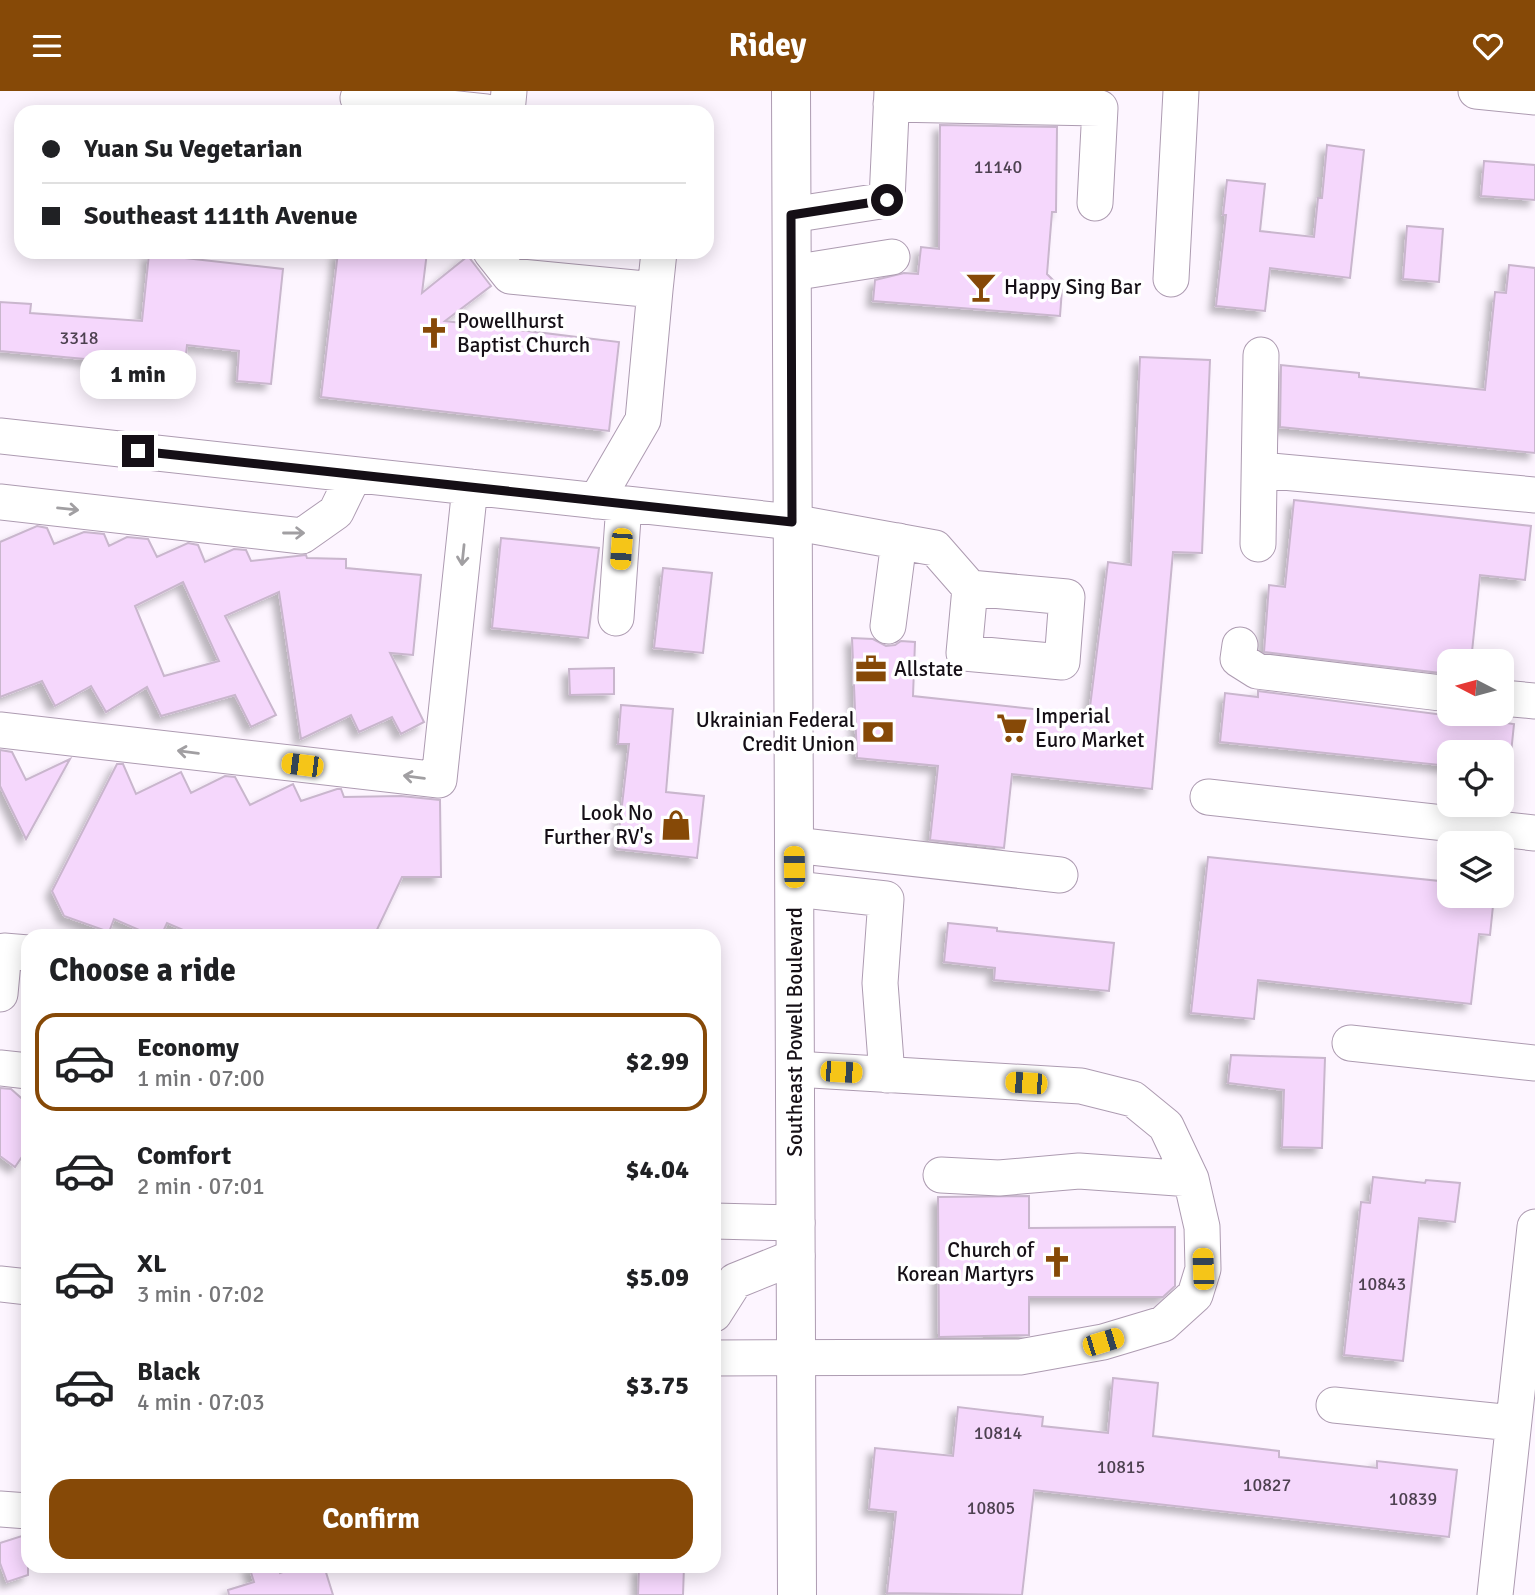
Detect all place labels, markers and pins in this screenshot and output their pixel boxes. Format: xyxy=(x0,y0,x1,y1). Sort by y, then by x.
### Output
bar icon: Happy Sing Bar xyxy=(964,270,998,304)
place label: Happy Sing Bar xyxy=(1004,274,1141,300)
place label: Powellhurst Baptist Church xyxy=(457,308,590,358)
church icon: Powellhurst Baptist Church xyxy=(417,316,451,350)
office icon: Allstate xyxy=(854,652,888,686)
place label: Allstate xyxy=(894,656,963,682)
place label: Imperial Euro Market xyxy=(1035,703,1144,753)
place label: Ukrainian Federal Credit Union xyxy=(696,707,855,757)
supermarket icon: Imperial Euro Market xyxy=(995,711,1029,745)
bank icon: Ukrainian Federal Credit Union xyxy=(861,715,895,749)
place label: Look No Further RV's xyxy=(543,800,653,850)
shop icon: Look No Further RV's xyxy=(659,808,693,842)
place label: Church of Korean Martyrs xyxy=(896,1237,1035,1287)
church icon: Church of Korean Martyrs xyxy=(1040,1245,1074,1279)

